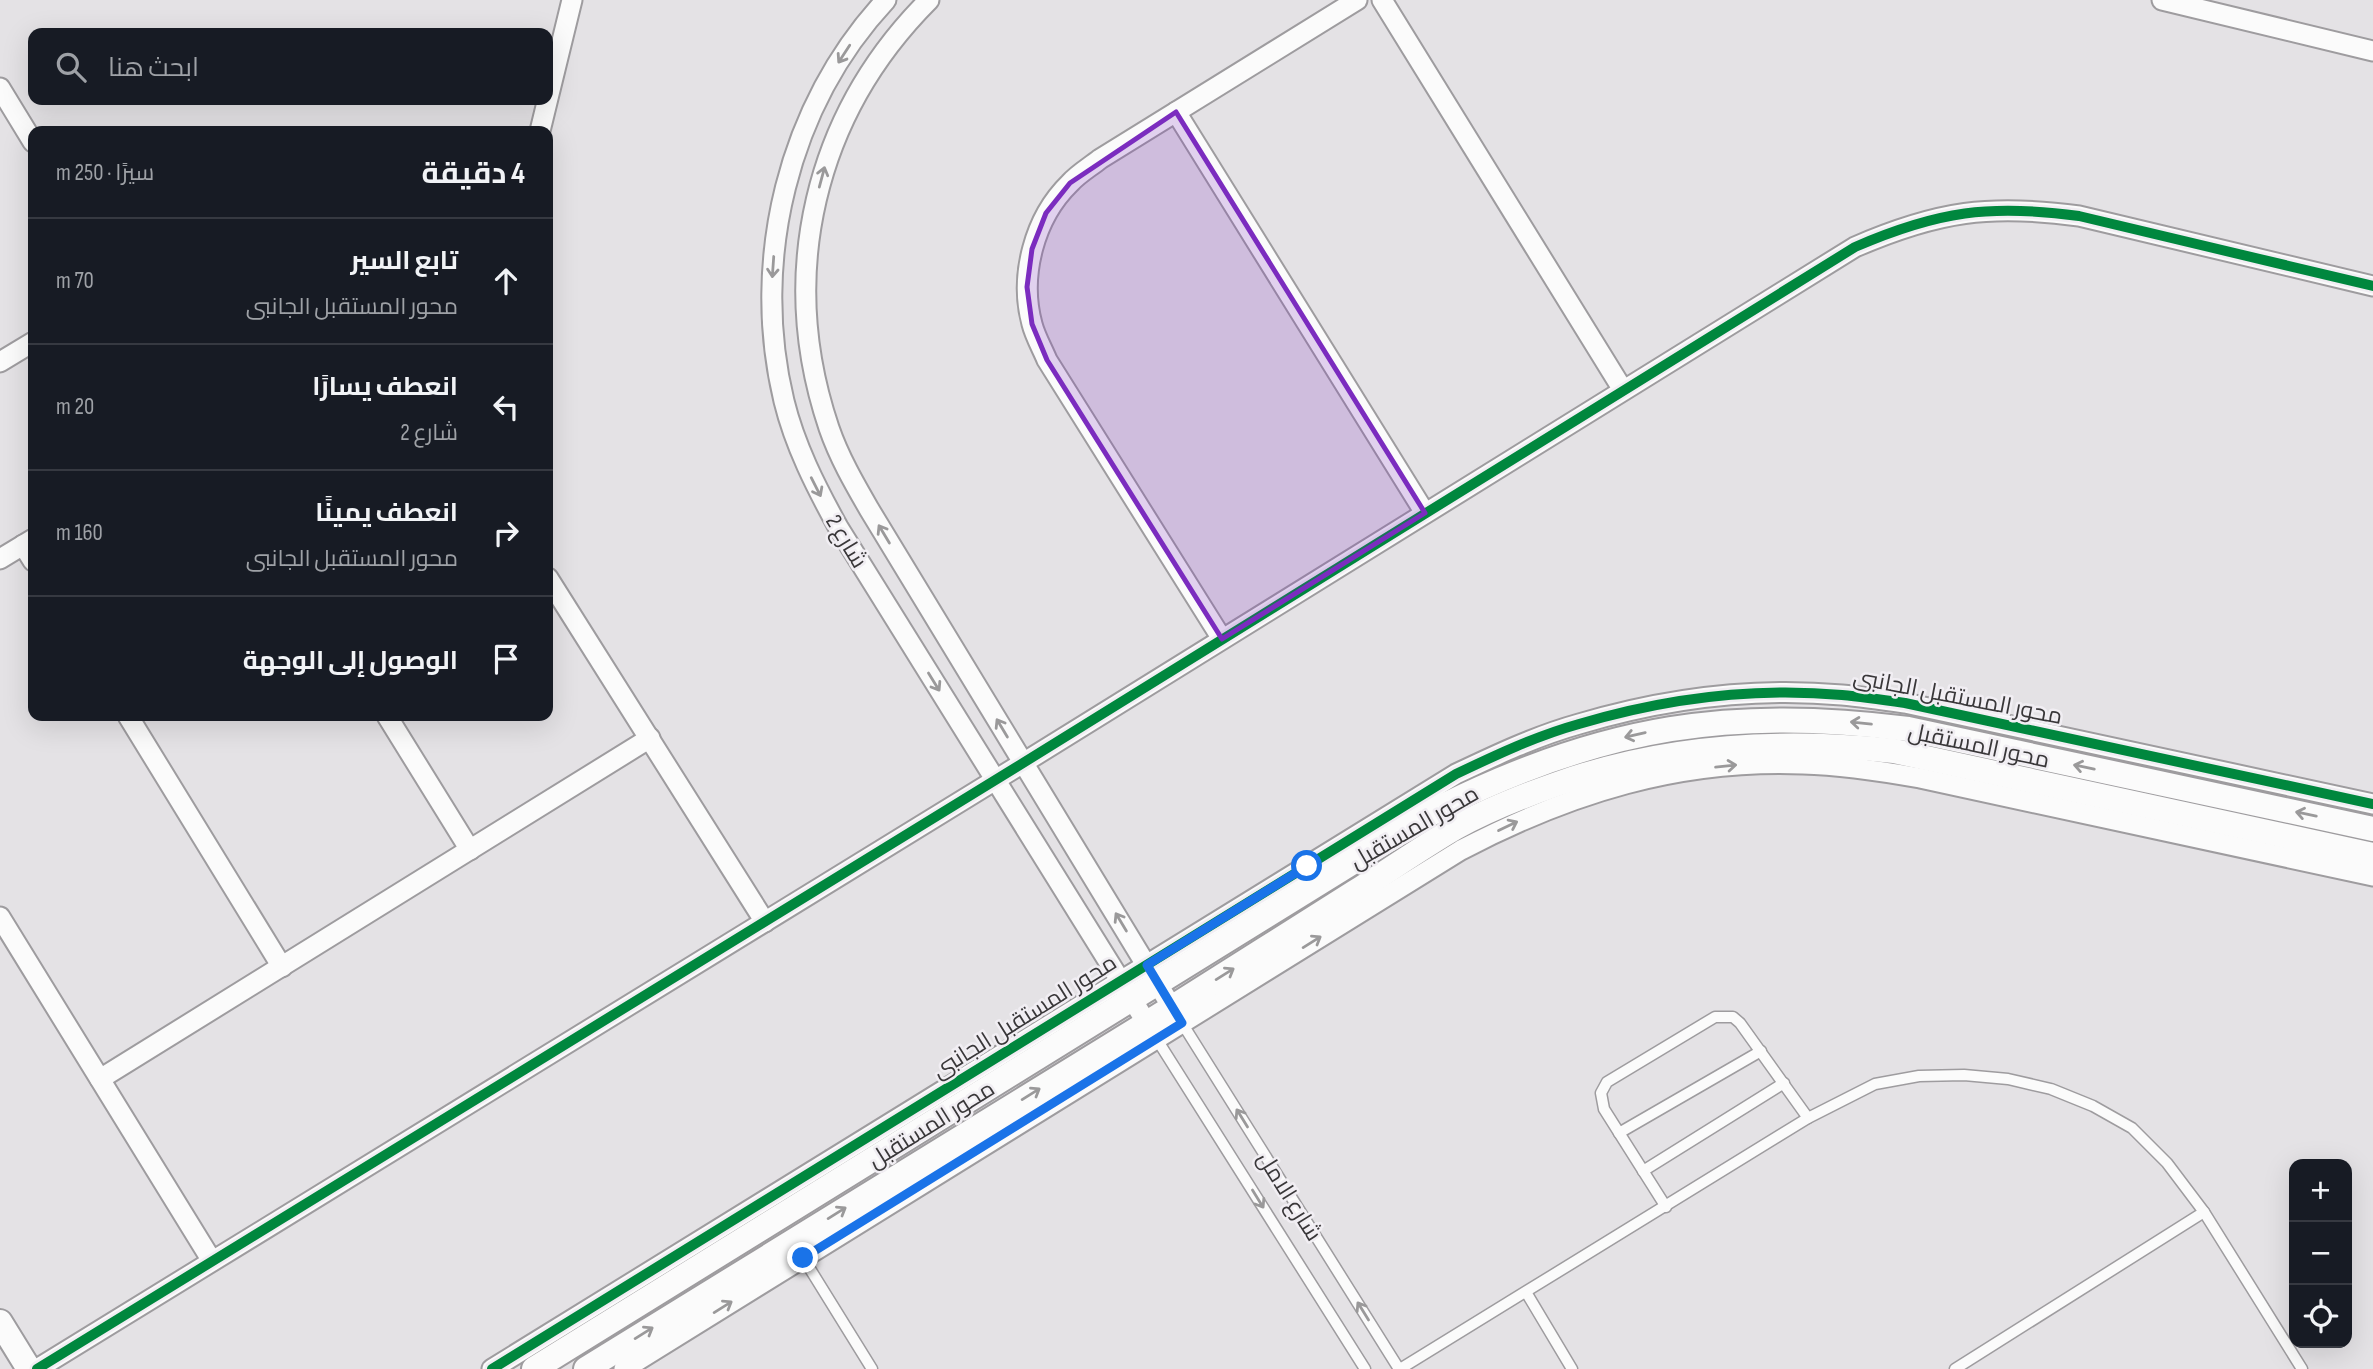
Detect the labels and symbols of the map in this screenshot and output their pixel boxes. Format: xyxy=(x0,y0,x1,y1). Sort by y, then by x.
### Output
one-way arrow xyxy=(837,43,851,63)
one-way arrow xyxy=(816,167,829,189)
one-way arrow xyxy=(766,255,779,278)
one-way arrow xyxy=(810,476,824,497)
street label: شارع 2 xyxy=(818,510,873,574)
one-way arrow xyxy=(876,524,890,544)
street label: محور المستقبل الجانبى xyxy=(1851,663,2065,731)
one-way arrow xyxy=(928,671,942,691)
one-way arrow xyxy=(1850,716,1872,729)
street label: محور المستقبل xyxy=(1906,717,2052,775)
one-way arrow xyxy=(995,719,1009,739)
one-way arrow xyxy=(1624,729,1646,742)
one-way arrow xyxy=(2073,759,2096,773)
one-way arrow xyxy=(1714,760,1737,773)
street label: محور المستقبل xyxy=(1345,780,1484,876)
one-way arrow xyxy=(2295,807,2318,821)
one-way arrow xyxy=(1497,819,1518,833)
route start xyxy=(1291,850,1322,881)
one-way arrow xyxy=(1113,913,1127,933)
one-way arrow xyxy=(1302,935,1322,949)
street label: محور المستقبل الجانبى xyxy=(927,949,1122,1085)
one-way arrow xyxy=(1214,967,1234,981)
street label: محور المستقبل xyxy=(863,1075,1000,1175)
one-way arrow xyxy=(1021,1086,1041,1100)
one-way arrow xyxy=(1234,1109,1248,1129)
street label: شارع الامل xyxy=(1250,1147,1328,1247)
one-way arrow xyxy=(1252,1189,1266,1209)
one-way arrow xyxy=(827,1206,847,1220)
route end xyxy=(787,1242,818,1273)
one-way arrow xyxy=(713,1300,733,1314)
one-way arrow xyxy=(1355,1302,1369,1322)
one-way arrow xyxy=(634,1325,654,1339)

